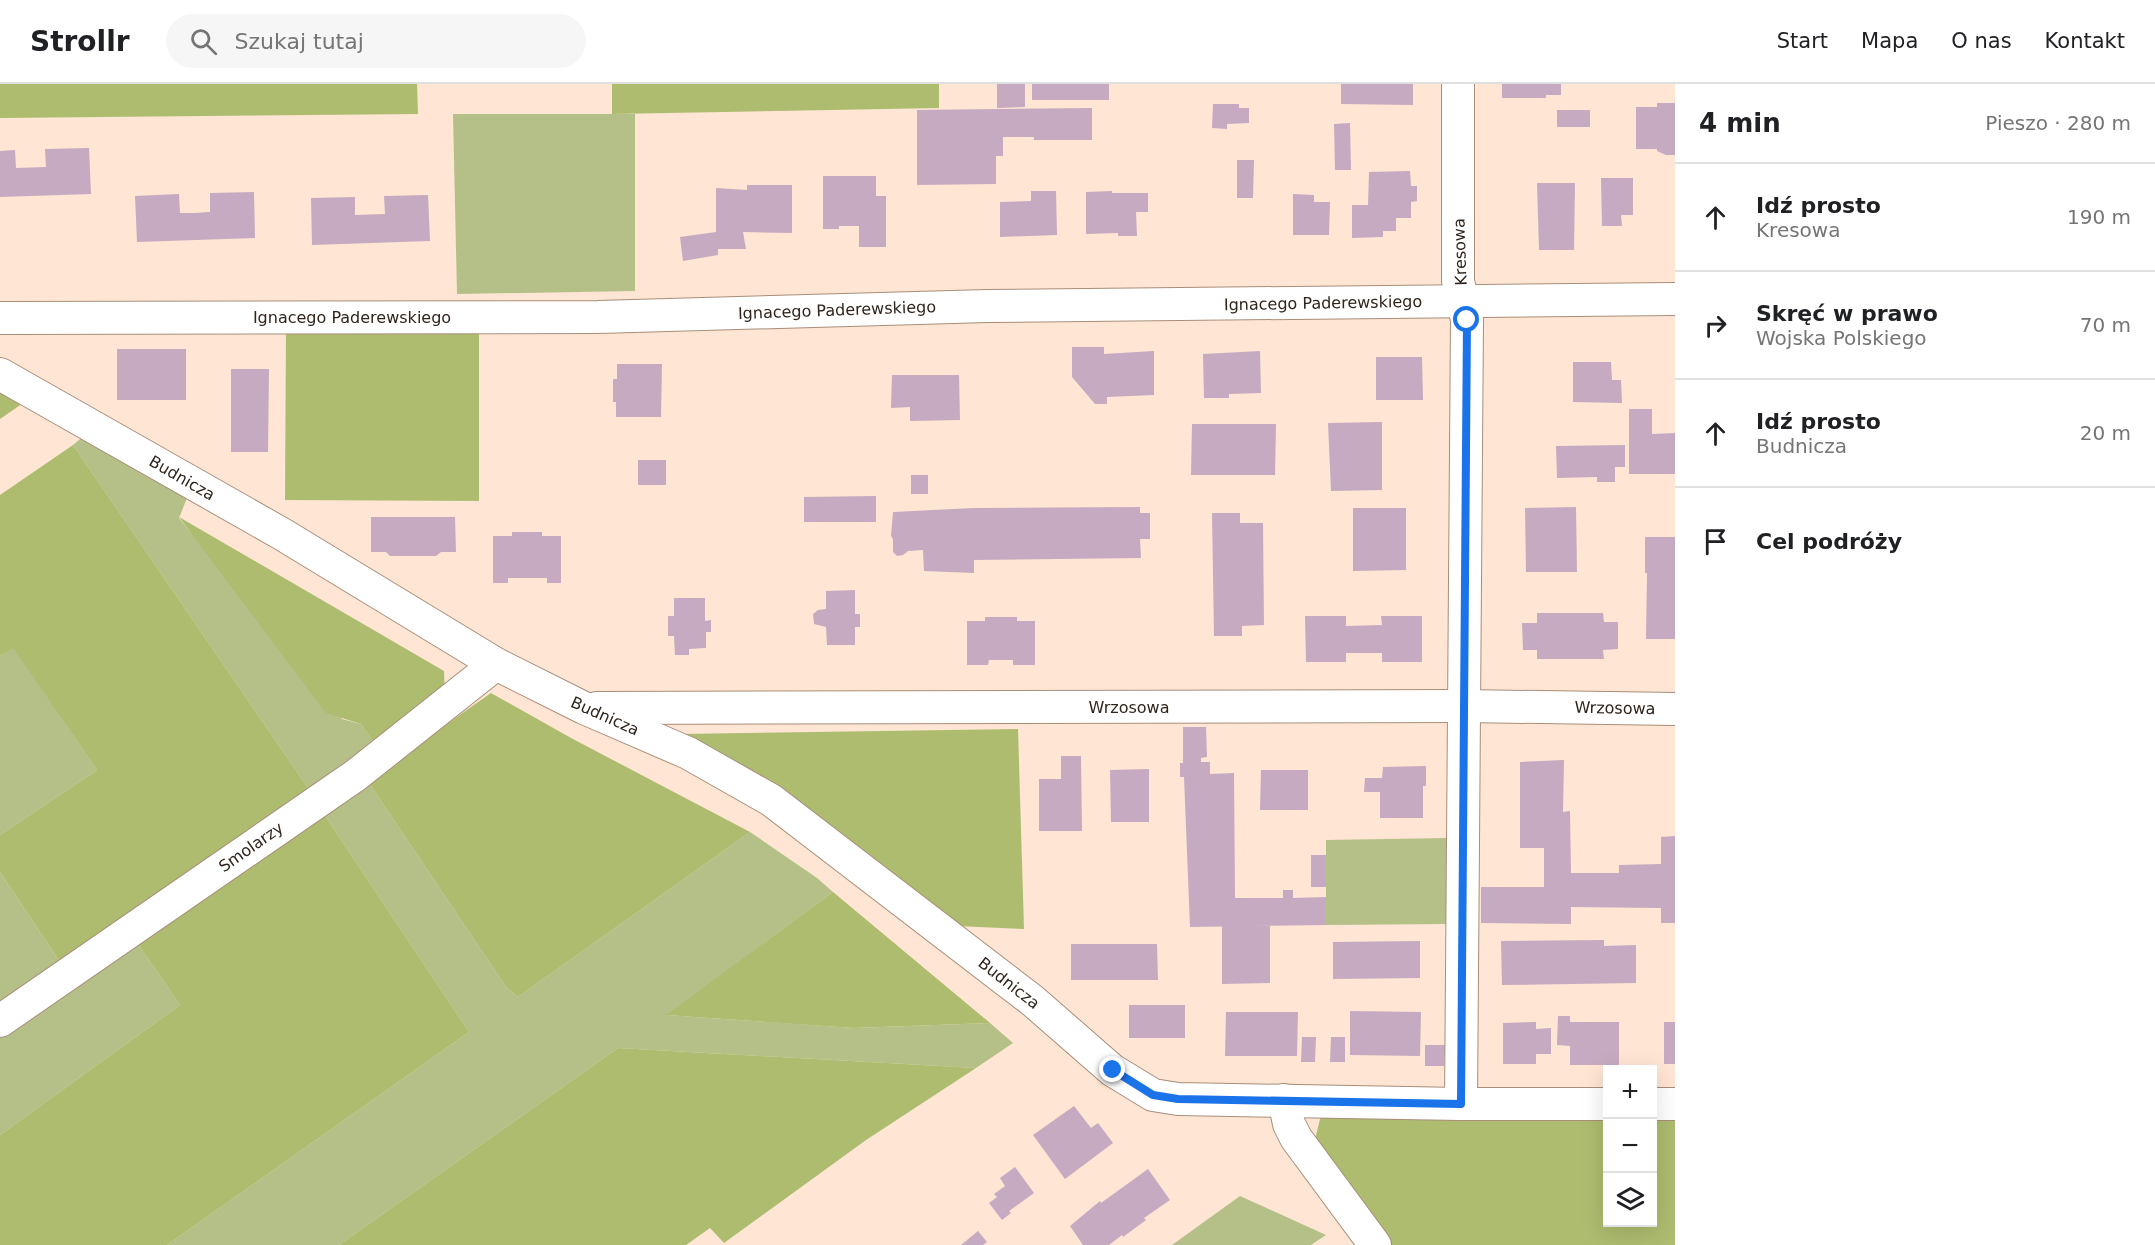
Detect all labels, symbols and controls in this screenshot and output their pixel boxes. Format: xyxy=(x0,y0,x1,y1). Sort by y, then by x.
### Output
search box xyxy=(166,14,586,68)
text: Strollr xyxy=(30,25,130,58)
icon: search xyxy=(187,25,220,58)
text: Szukaj tutaj xyxy=(235,29,364,54)
text: Start xyxy=(1777,29,1828,53)
text: Mapa xyxy=(1861,29,1918,53)
text: O nas xyxy=(1951,29,2012,53)
text: Kontakt xyxy=(2045,29,2125,53)
text: 4 min xyxy=(1699,108,1781,138)
text: Pieszo · 280 m xyxy=(1985,111,2131,135)
text: Idź prosto xyxy=(1756,193,1881,218)
icon: ahead xyxy=(1699,201,1732,234)
text: 190 m xyxy=(2067,205,2131,229)
street label: Kresowa xyxy=(1449,218,1471,286)
text: Kresowa xyxy=(1756,218,1840,242)
street label: Ignacego Paderewskiego xyxy=(1224,292,1422,314)
street label: Ignacego Paderewskiego xyxy=(738,297,936,323)
text: Skręć w prawo xyxy=(1756,301,1938,326)
route start xyxy=(1453,306,1479,332)
street label: Ignacego Paderewskiego xyxy=(253,308,451,327)
icon: right xyxy=(1699,309,1732,342)
text: 70 m xyxy=(2080,313,2131,337)
text: Wojska Polskiego xyxy=(1756,326,1927,350)
text: Idź prosto xyxy=(1756,409,1881,434)
icon: ahead xyxy=(1699,417,1732,450)
text: 20 m xyxy=(2080,421,2131,445)
text: Budnicza xyxy=(1756,434,1847,458)
street label: Budnicza xyxy=(146,452,218,504)
icon: arrive xyxy=(1699,525,1732,558)
text: Cel podróży xyxy=(1756,529,1902,554)
street label: Budnicza xyxy=(568,693,642,739)
street label: Wrzosowa xyxy=(1089,698,1169,717)
street label: Wrzosowa xyxy=(1574,698,1656,718)
street label: Smolarzy xyxy=(215,818,287,876)
street label: Budnicza xyxy=(974,953,1044,1013)
route end xyxy=(1099,1056,1125,1082)
map controls xyxy=(1603,1065,1657,1227)
button: + xyxy=(1603,1065,1657,1119)
button: − xyxy=(1603,1119,1657,1173)
button: layers xyxy=(1603,1173,1657,1227)

